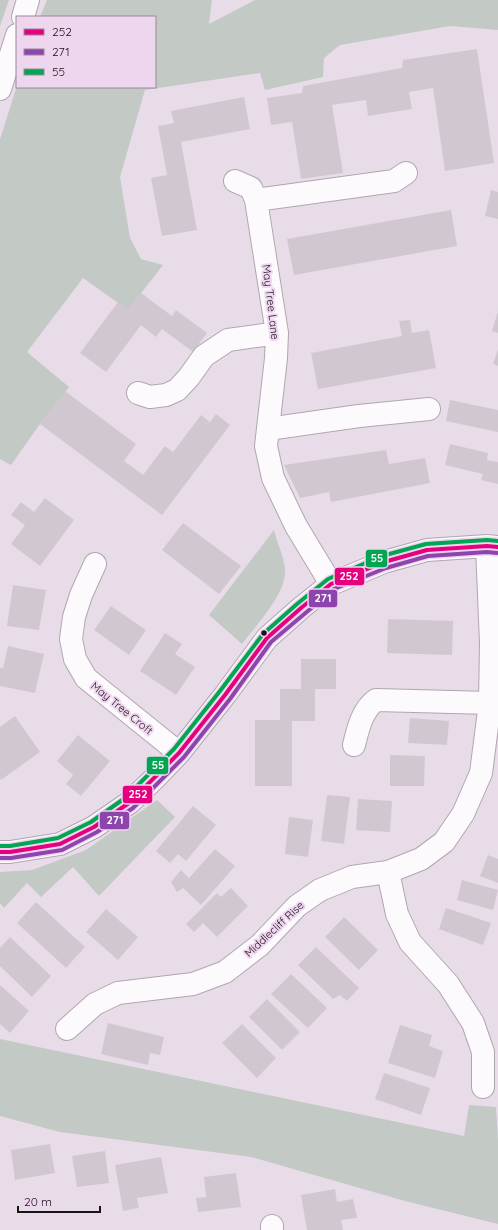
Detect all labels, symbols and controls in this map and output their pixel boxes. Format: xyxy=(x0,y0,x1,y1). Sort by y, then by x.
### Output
legend xyxy=(16,16,156,88)
text: 252 xyxy=(52,24,72,39)
text: 271 xyxy=(52,44,70,59)
text: 55 xyxy=(52,64,65,79)
street label: May Tree Lane xyxy=(259,264,283,340)
line badge: 55 xyxy=(365,549,388,568)
text: 55 xyxy=(371,551,383,565)
line badge: 252 xyxy=(334,567,365,586)
text: 252 xyxy=(340,569,358,583)
line badge: 271 xyxy=(308,589,338,608)
text: 271 xyxy=(314,591,332,605)
unlabelled marker xyxy=(259,628,269,638)
street label: May Tree Croft xyxy=(88,679,156,738)
line badge: 55 xyxy=(146,756,169,775)
text: 55 xyxy=(152,758,164,772)
line badge: 252 xyxy=(122,785,153,804)
text: 252 xyxy=(129,787,147,801)
line badge: 271 xyxy=(99,811,130,830)
text: 271 xyxy=(106,813,124,827)
street label: Middlecliff Rise xyxy=(241,898,307,960)
scale bar xyxy=(18,1188,100,1214)
text: 20 m xyxy=(24,1194,52,1209)

